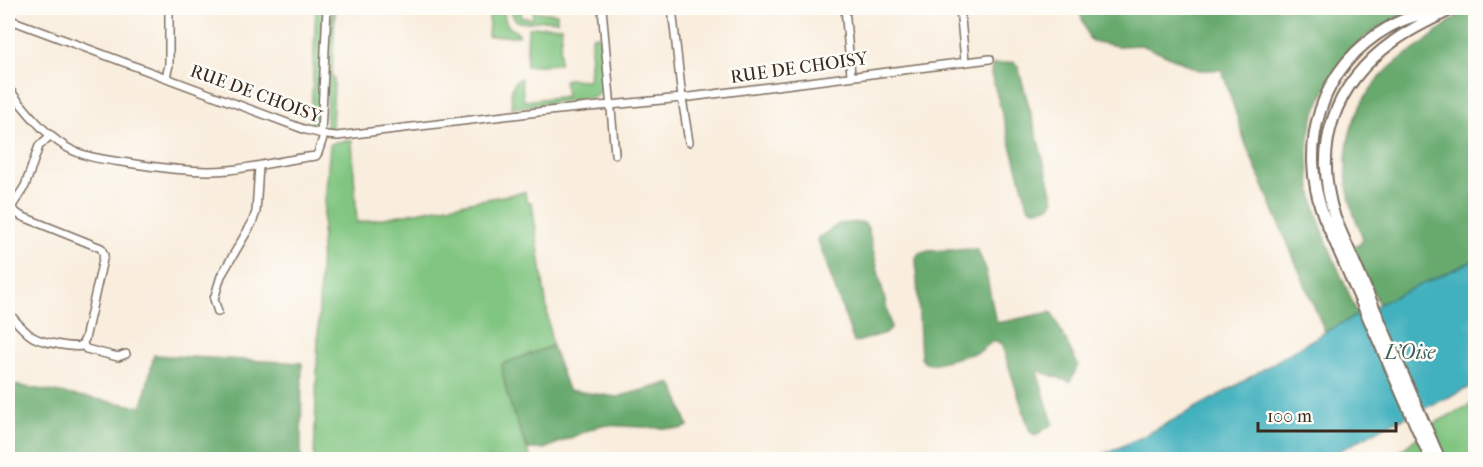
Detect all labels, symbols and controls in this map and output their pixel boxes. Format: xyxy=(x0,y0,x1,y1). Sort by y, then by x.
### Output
street label: RUE DE CHOISY xyxy=(729,48,870,88)
street label: RUE DE CHOISY xyxy=(187,60,325,128)
water label: L’Oise xyxy=(1383,341,1436,364)
scale bar xyxy=(1258,395,1396,433)
text: 100 m xyxy=(1267,406,1312,427)

